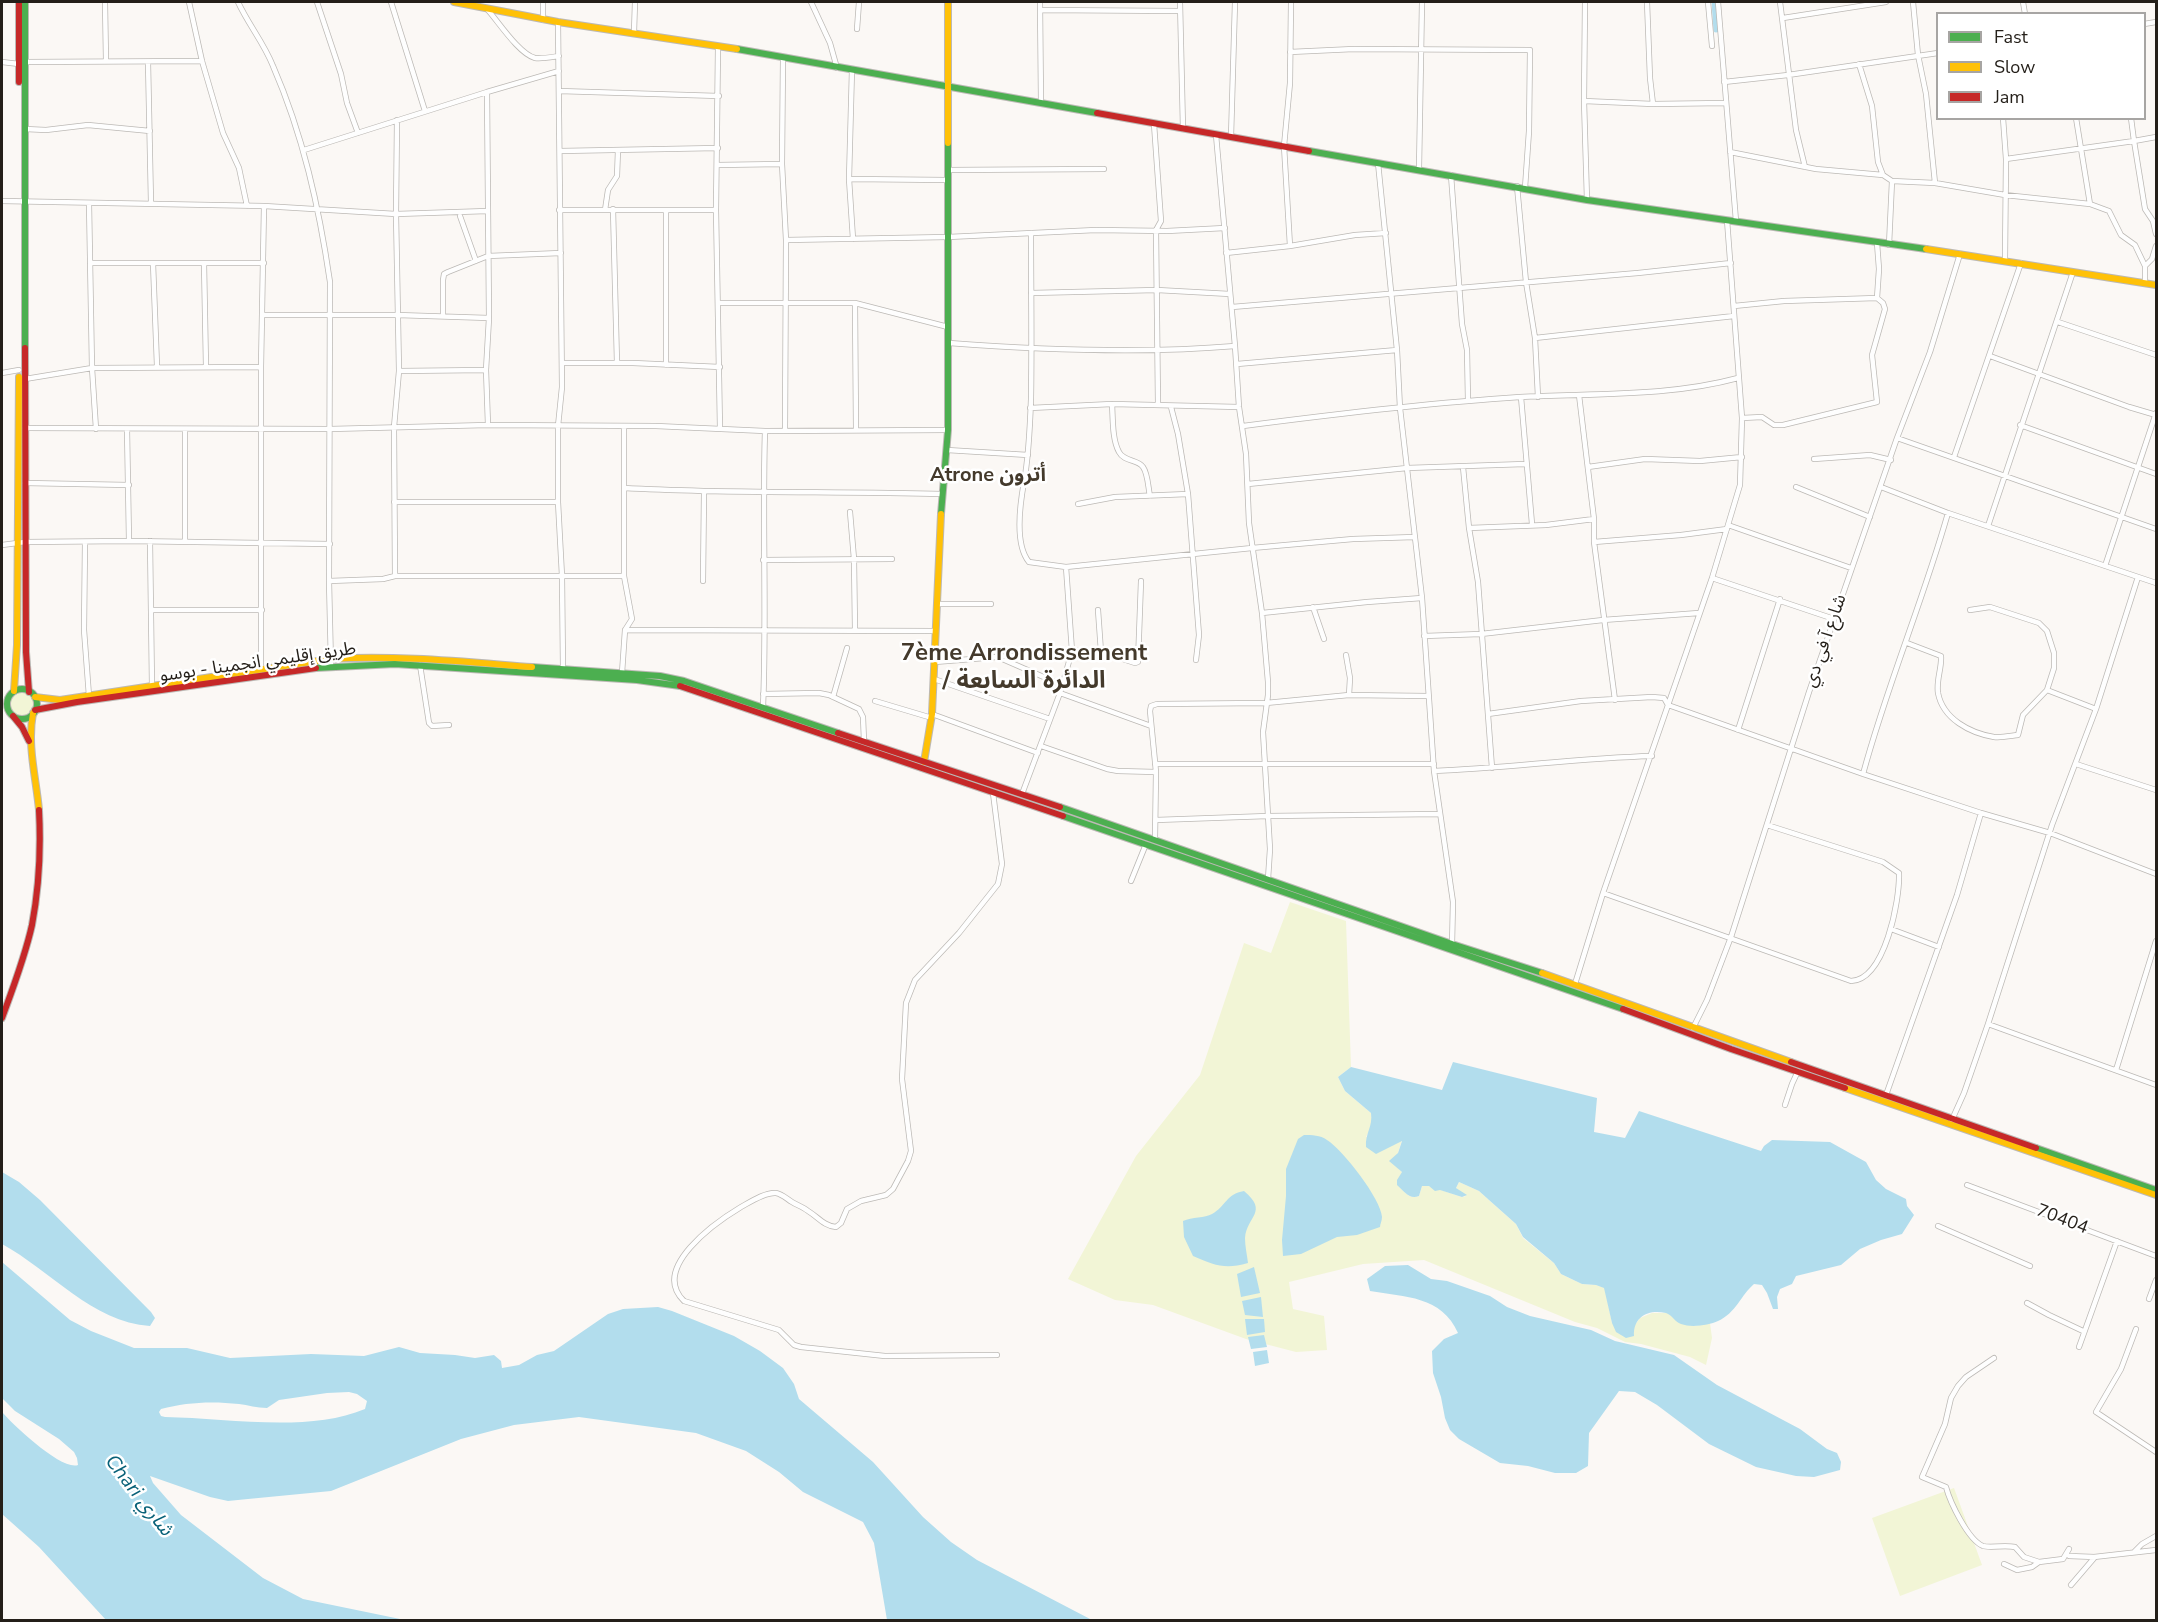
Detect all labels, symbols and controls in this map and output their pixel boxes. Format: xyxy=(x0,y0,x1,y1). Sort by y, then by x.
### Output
legend xyxy=(1936,12,2146,120)
text: Fast xyxy=(1994,25,2028,49)
text: Slow xyxy=(1994,55,2035,79)
text: Jam xyxy=(1994,85,2025,109)
district label: Atrone أترون xyxy=(930,464,1046,488)
street label: شارع آ في دي xyxy=(1800,592,1852,690)
street label: طريق إقليمي انجمينا - بوسو xyxy=(158,639,358,687)
district label: 7ème Arrondissement / الدائرة السابعة xyxy=(901,640,1147,696)
street label: 70404 xyxy=(2033,1200,2091,1240)
water label: Chari شاري xyxy=(99,1451,177,1541)

